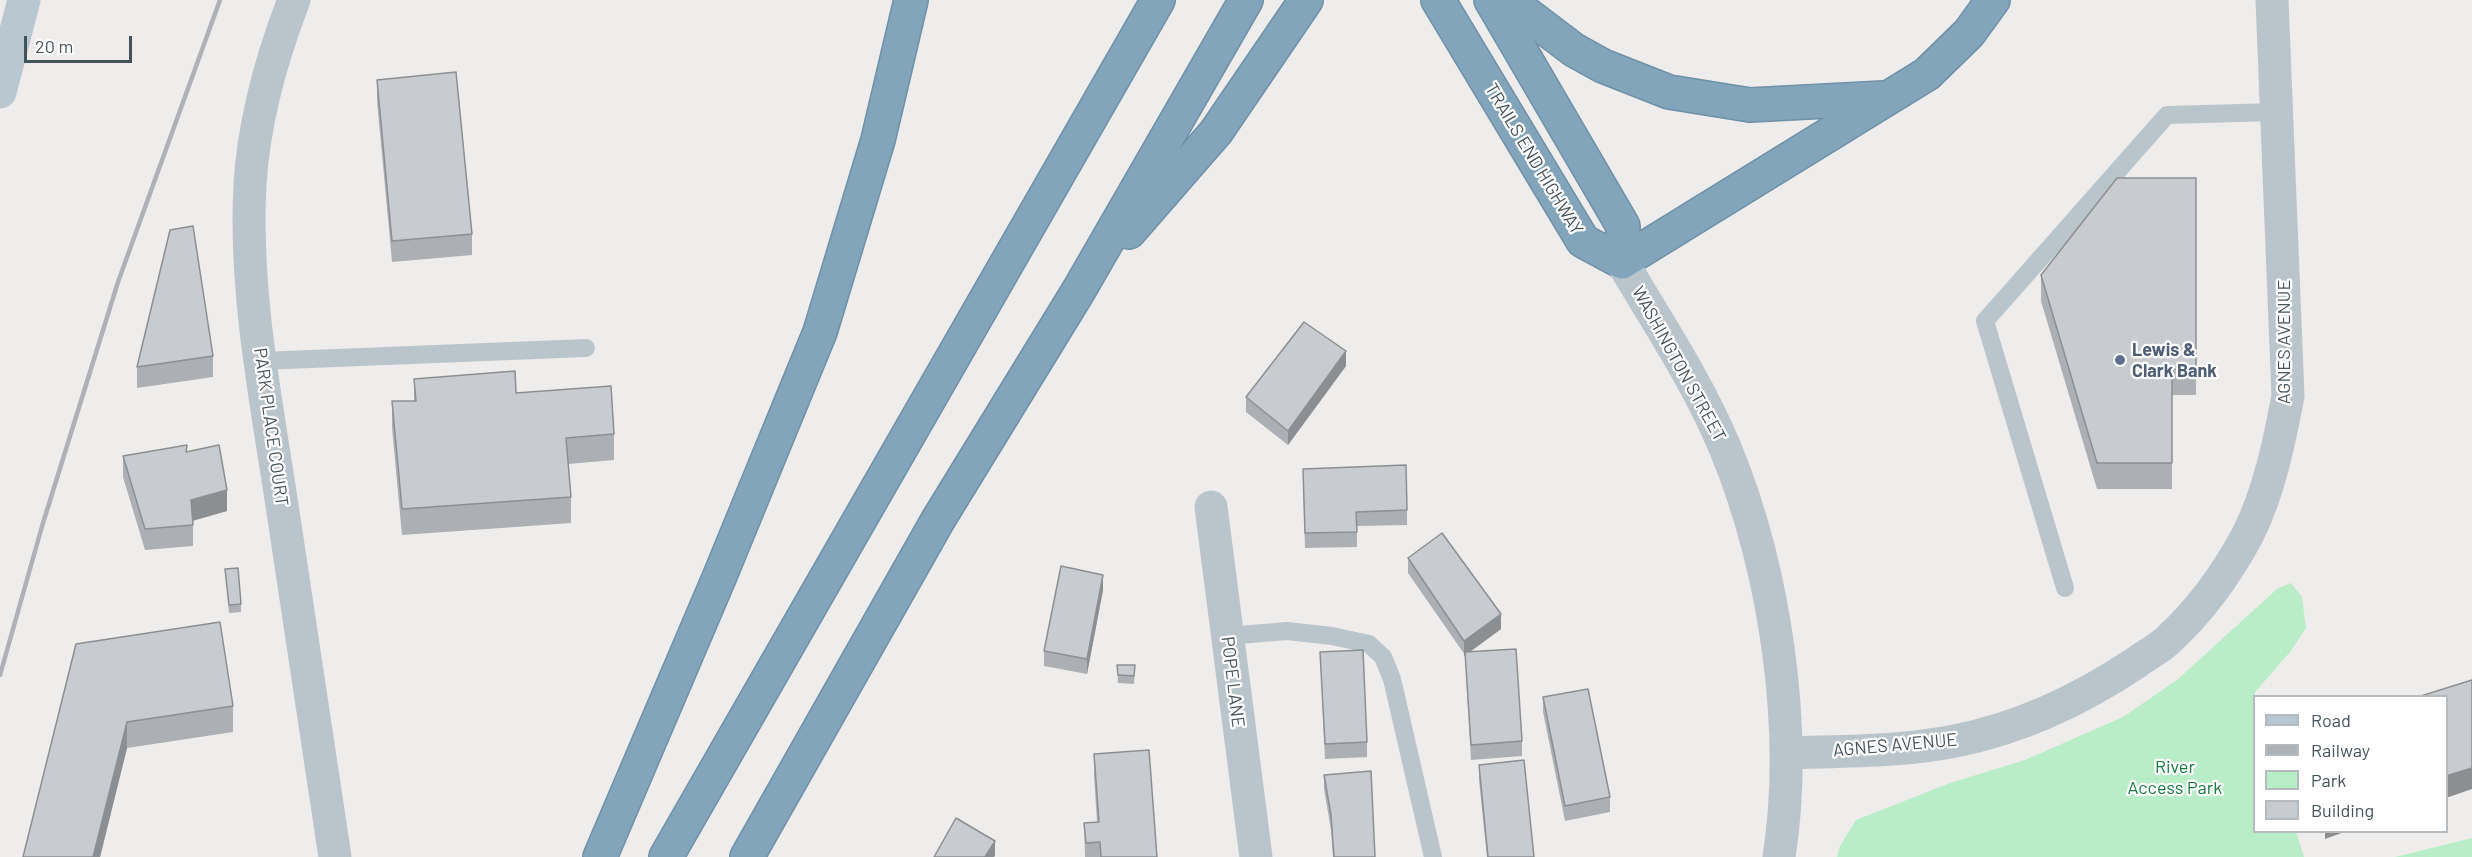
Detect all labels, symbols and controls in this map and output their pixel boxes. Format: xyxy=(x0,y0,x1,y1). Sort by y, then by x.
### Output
scale bar xyxy=(27,24,135,62)
text: 20 m xyxy=(35,35,73,57)
street label: TRAILS END HIGHWAY xyxy=(1480,79,1588,239)
street label: AGNES AVENUE xyxy=(2273,280,2295,404)
street label: WASHINGTON STREET xyxy=(1627,283,1731,445)
place label: Lewis & Clark Bank xyxy=(2132,339,2217,382)
street label: PARK PLACE COURT xyxy=(249,346,293,508)
marker: Lewis & Clark Bank xyxy=(2113,353,2127,367)
street label: POPE LANE xyxy=(1217,635,1249,729)
legend xyxy=(2253,695,2448,833)
text: Road xyxy=(2311,709,2351,731)
street label: AGNES AVENUE xyxy=(1832,729,1958,761)
text: Railway xyxy=(2311,739,2370,761)
park label: River Access Park xyxy=(2128,756,2222,798)
text: Park xyxy=(2311,769,2346,791)
text: Building xyxy=(2311,799,2374,821)

